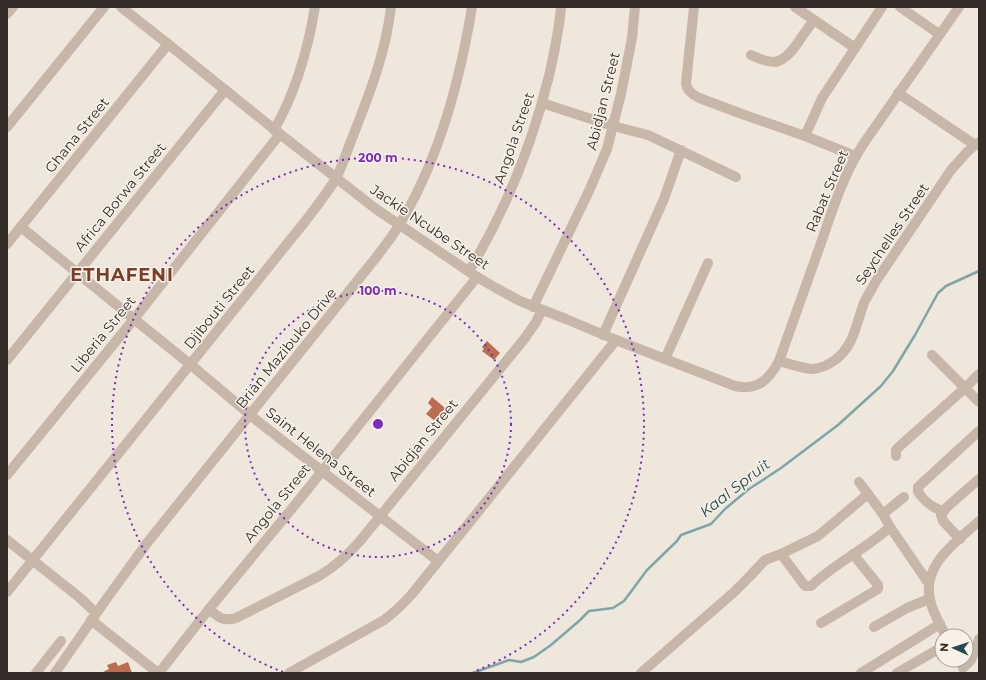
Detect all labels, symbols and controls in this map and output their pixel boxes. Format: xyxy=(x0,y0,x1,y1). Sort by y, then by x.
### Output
street label: Abidjan Street xyxy=(582,50,624,152)
street label: Angola Street xyxy=(490,89,538,186)
street label: Ghana Street xyxy=(41,93,113,177)
street label: Africa Borwa Street xyxy=(70,139,170,255)
street label: Rabat Street xyxy=(802,147,853,235)
text: 200 m xyxy=(358,150,398,165)
street label: Seychelles Street xyxy=(851,179,933,288)
street label: Jackie Ncube Street xyxy=(366,180,493,274)
street label: Djibouti Street xyxy=(180,261,258,352)
district label: ETHAFENI xyxy=(70,264,174,286)
text: 100 m xyxy=(360,283,396,298)
street label: Brian Mazibuko Drive xyxy=(232,284,340,412)
street label: Liberia Street xyxy=(67,292,140,376)
street label: Abidjan Street xyxy=(384,395,462,485)
street label: Saint Helena Street xyxy=(262,403,380,501)
centre of rings xyxy=(371,417,385,431)
water label: Kaal Spruit xyxy=(696,454,774,521)
street label: Angola Street xyxy=(240,460,314,546)
north arrow xyxy=(934,628,974,668)
text: N xyxy=(937,643,951,652)

